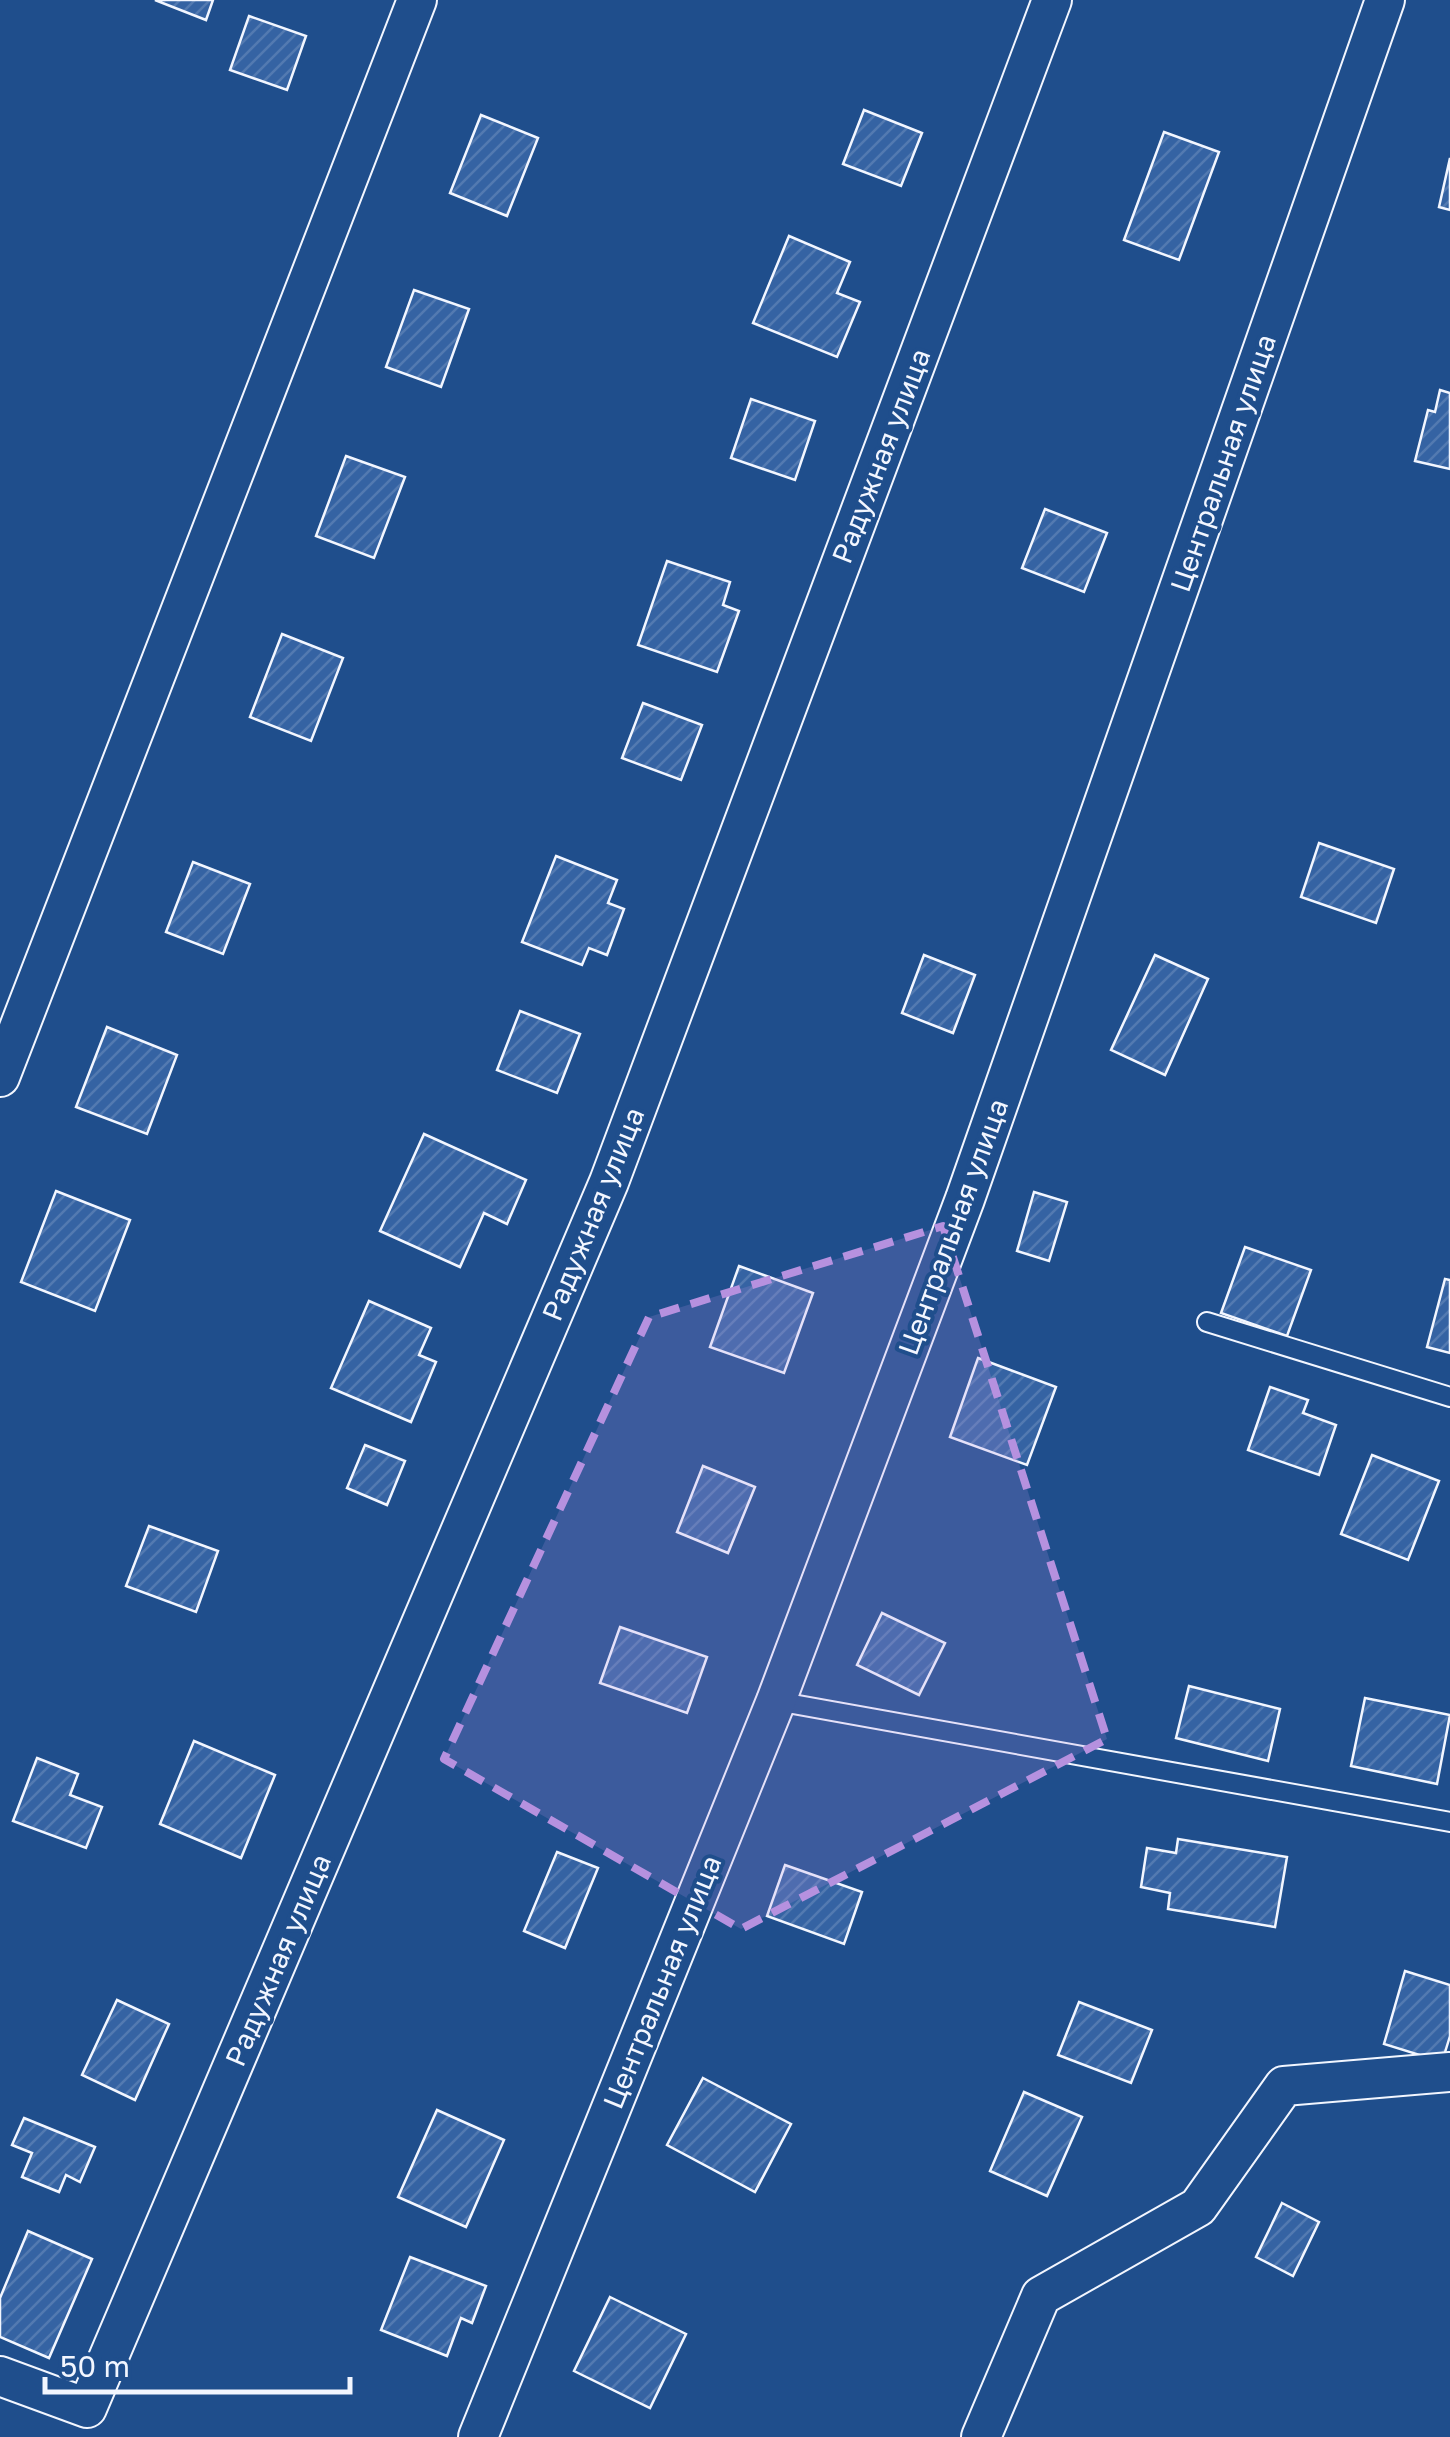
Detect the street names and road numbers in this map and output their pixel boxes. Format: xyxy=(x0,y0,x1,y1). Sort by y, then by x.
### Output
street label: Центральная улица xyxy=(1163,330,1282,596)
street label: Радужная улица xyxy=(824,344,937,568)
street label: Центральная улица xyxy=(891,1094,1014,1359)
street label: Радужная улица xyxy=(535,1102,650,1325)
street label: Радужная улица xyxy=(218,1849,337,2071)
street label: Центральная улица xyxy=(596,1850,727,2113)

